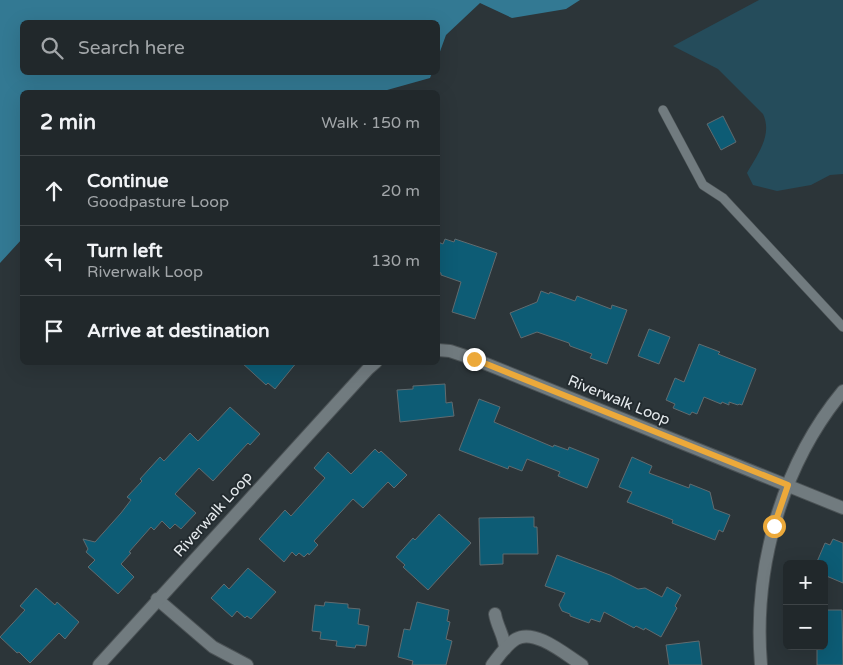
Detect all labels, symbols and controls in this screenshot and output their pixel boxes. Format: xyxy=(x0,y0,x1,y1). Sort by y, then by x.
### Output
search box xyxy=(20,20,440,75)
icon: search xyxy=(38,34,66,62)
text: Search here xyxy=(78,37,185,59)
text: 2 min xyxy=(40,110,96,135)
text: Walk · 150 m xyxy=(321,113,420,133)
text: Continue xyxy=(87,170,169,192)
icon: ahead xyxy=(40,177,68,205)
text: 20 m xyxy=(381,181,420,201)
text: Goodpasture Loop xyxy=(87,192,229,212)
text: Turn left xyxy=(87,240,163,262)
icon: left xyxy=(40,247,68,275)
text: 130 m xyxy=(371,251,420,271)
text: Riverwalk Loop xyxy=(87,262,203,282)
icon: arrive xyxy=(40,317,68,345)
text: Arrive at destination xyxy=(87,320,270,342)
route end xyxy=(463,348,486,371)
street label: Riverwalk Loop xyxy=(565,371,673,429)
street label: Riverwalk Loop xyxy=(170,468,256,560)
route start xyxy=(763,515,786,538)
map controls xyxy=(783,560,828,650)
button: + xyxy=(783,560,828,605)
button: − xyxy=(783,605,828,650)

